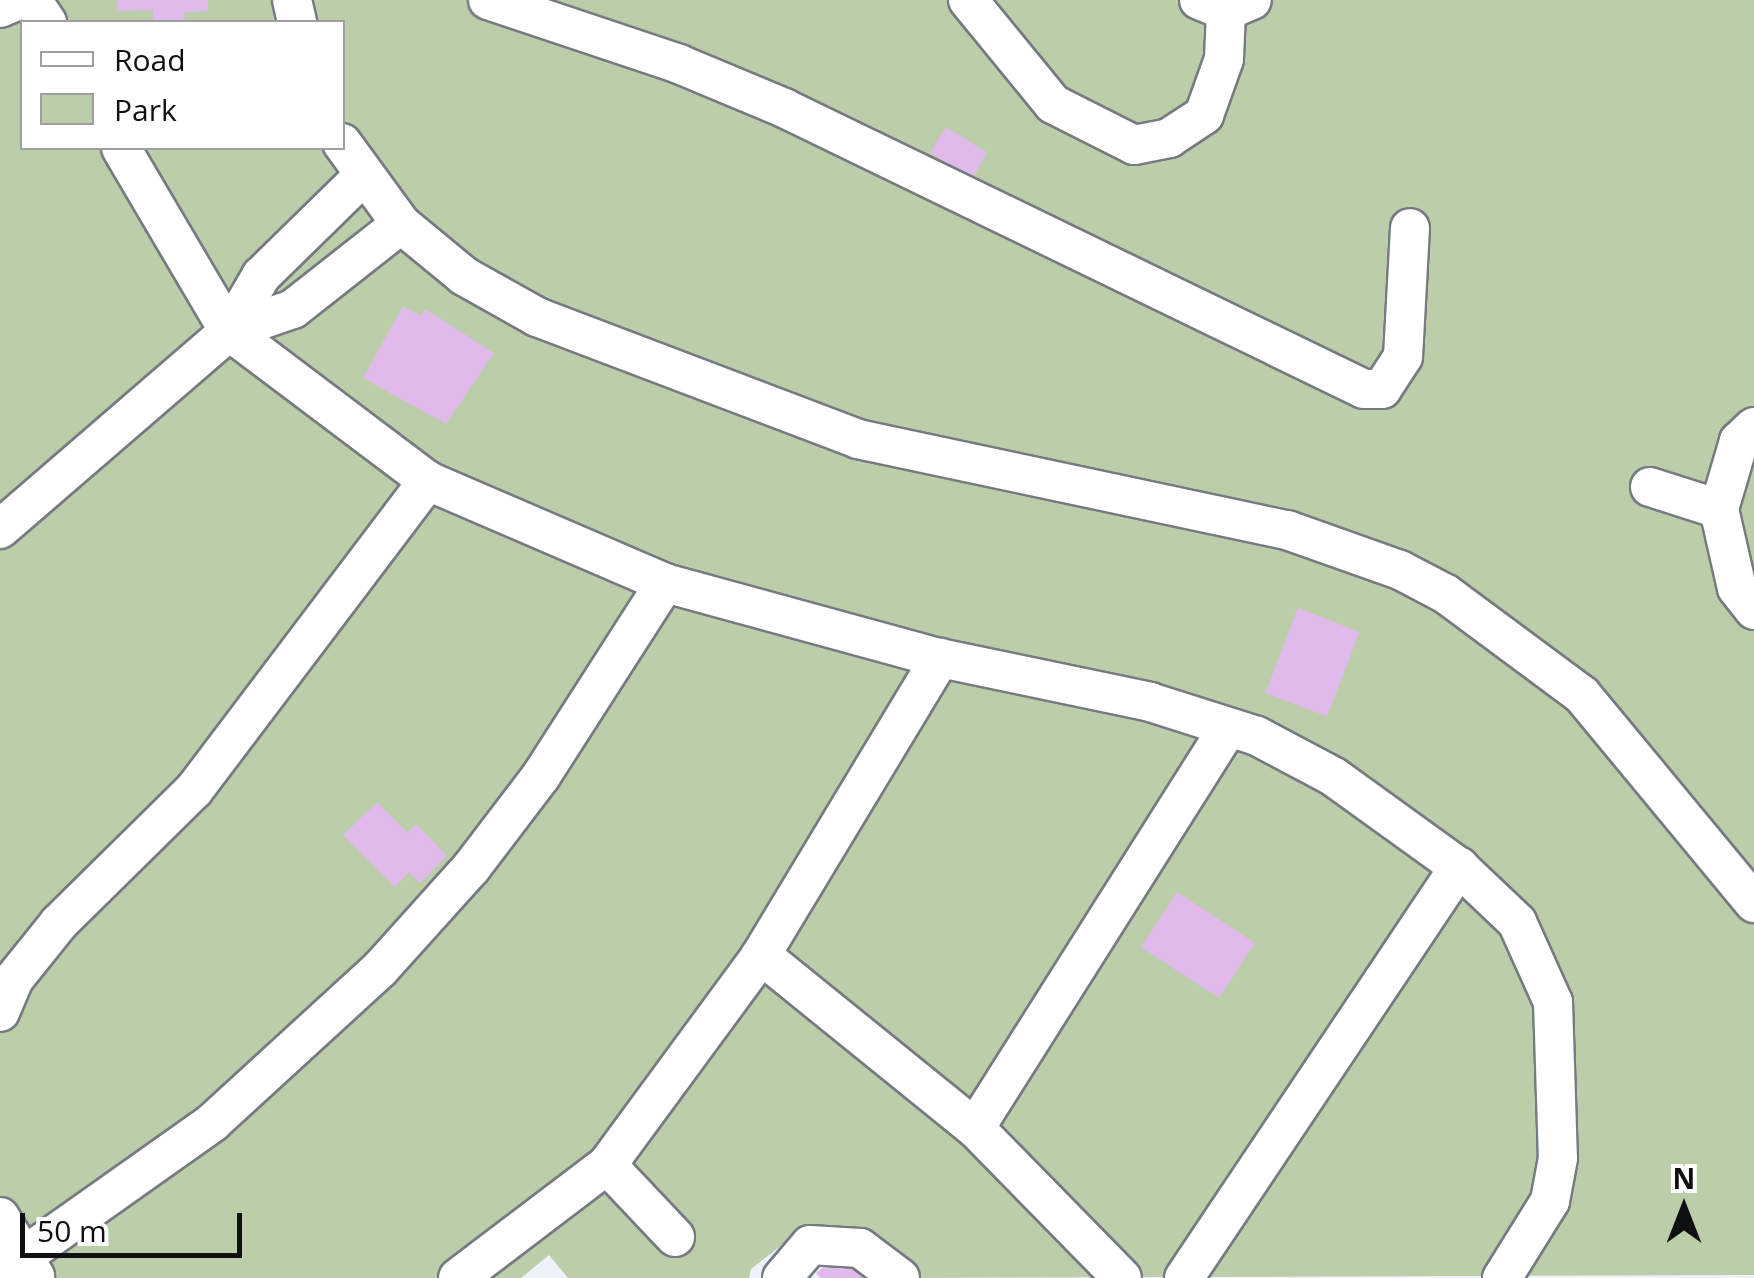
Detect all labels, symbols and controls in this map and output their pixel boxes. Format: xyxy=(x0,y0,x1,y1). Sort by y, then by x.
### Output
legend xyxy=(20,20,345,150)
text: Road xyxy=(114,39,186,80)
text: Park xyxy=(114,89,177,130)
north arrow xyxy=(1634,1158,1734,1258)
text: N xyxy=(1673,1159,1695,1197)
scale bar xyxy=(25,1193,248,1255)
text: 50 m xyxy=(37,1210,107,1251)

